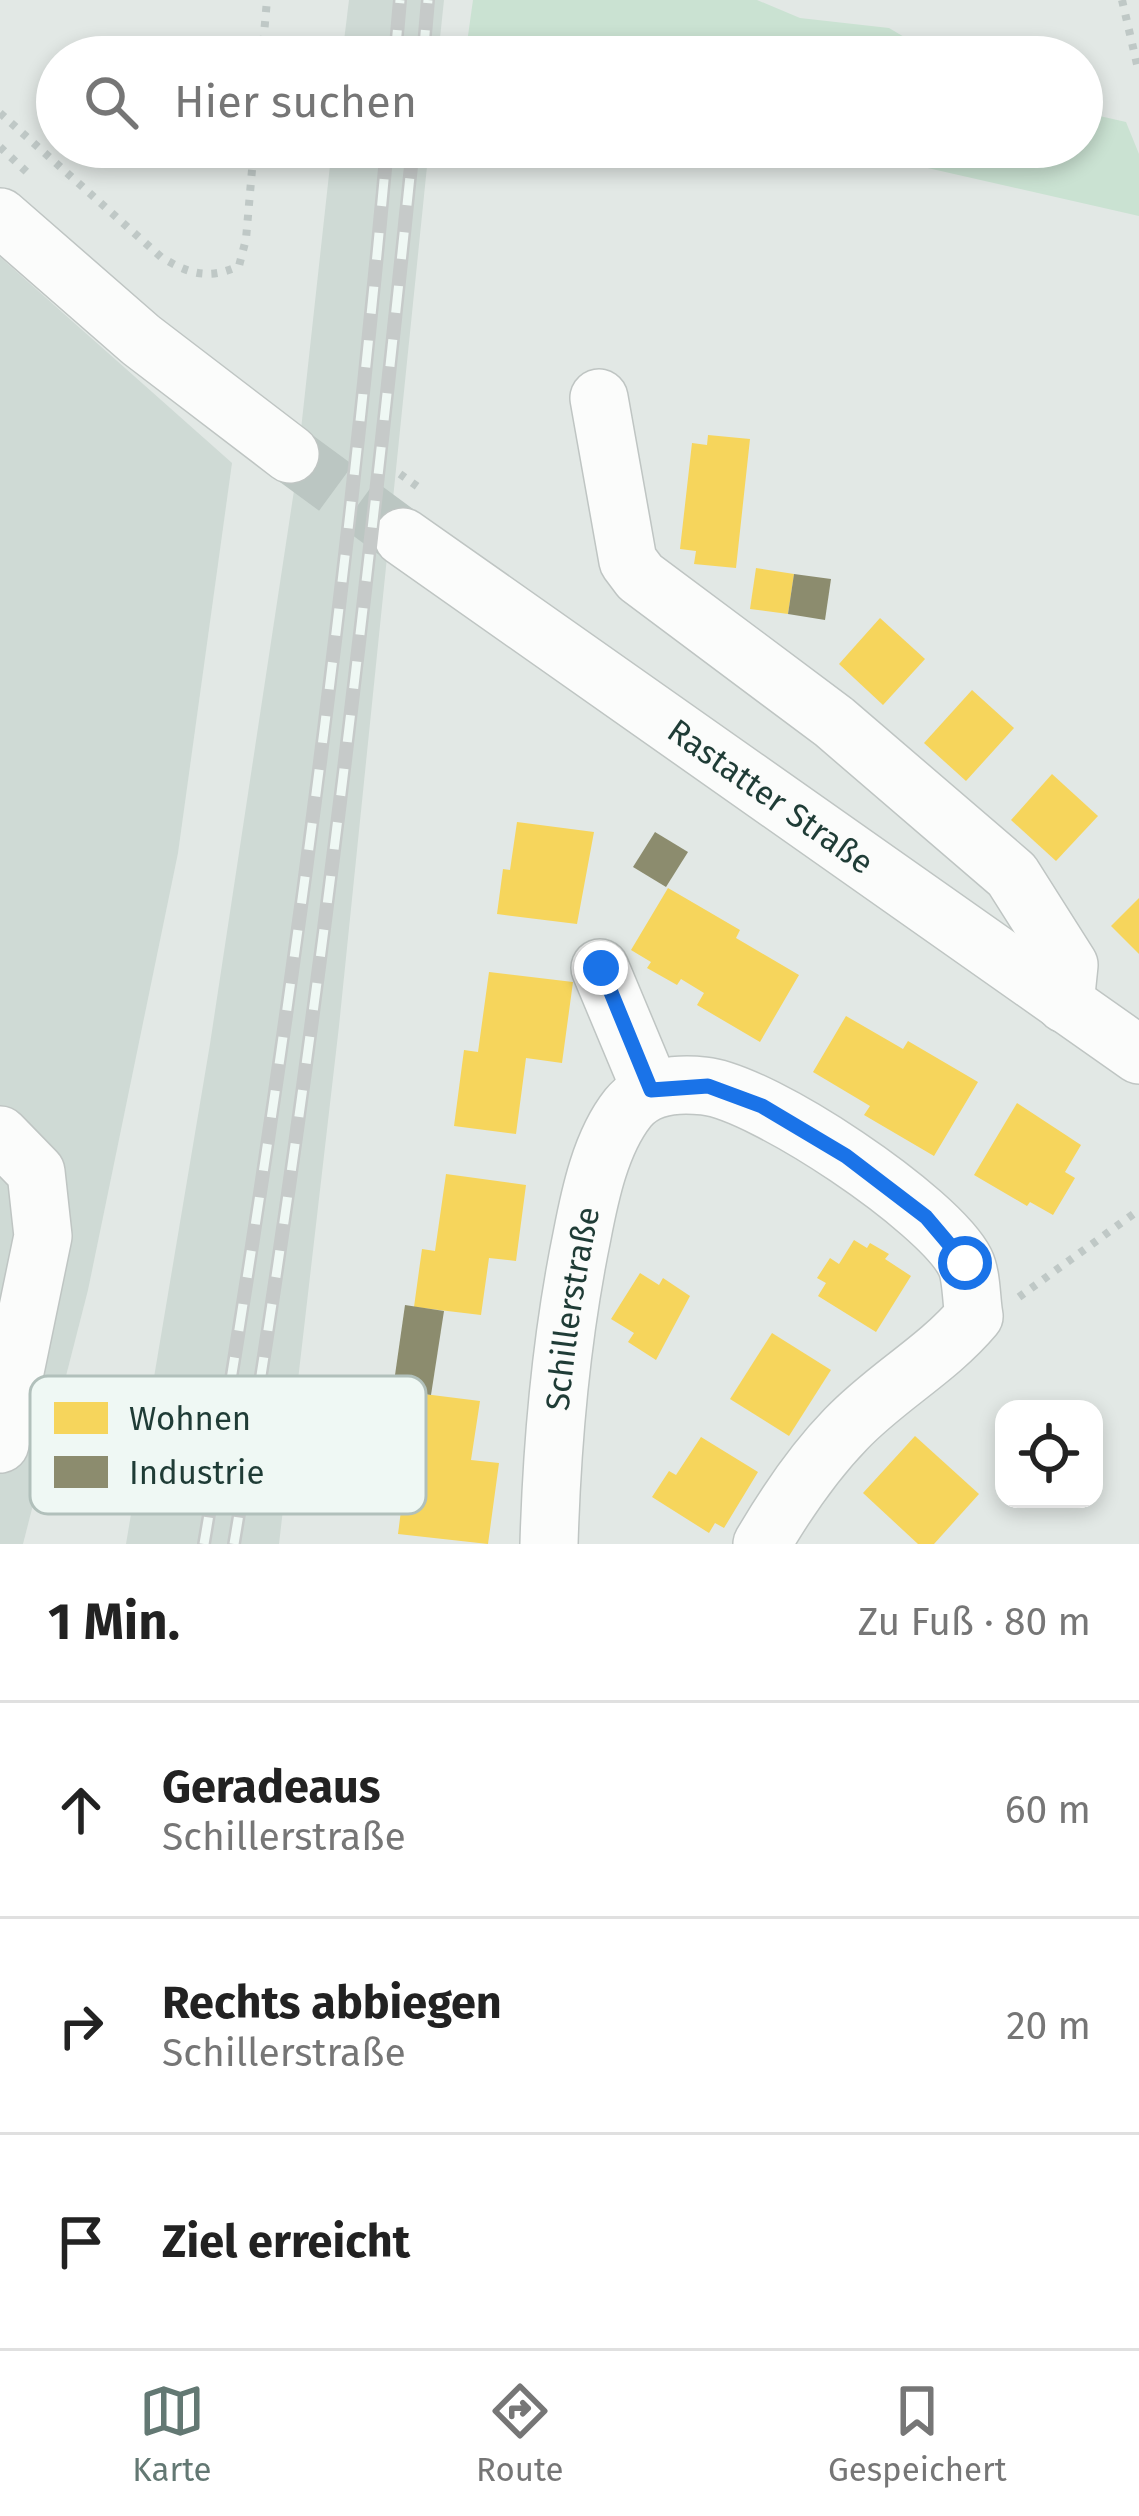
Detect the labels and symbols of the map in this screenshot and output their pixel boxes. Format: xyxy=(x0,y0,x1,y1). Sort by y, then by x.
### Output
street label: Rastatter Straße xyxy=(660,711,881,883)
route end xyxy=(574,941,628,995)
street label: Schillerstraße xyxy=(538,1203,608,1412)
route start xyxy=(938,1236,992,1290)
legend xyxy=(30,1376,426,1514)
text: Wohnen xyxy=(129,1399,251,1439)
text: Industrie xyxy=(129,1453,264,1493)

